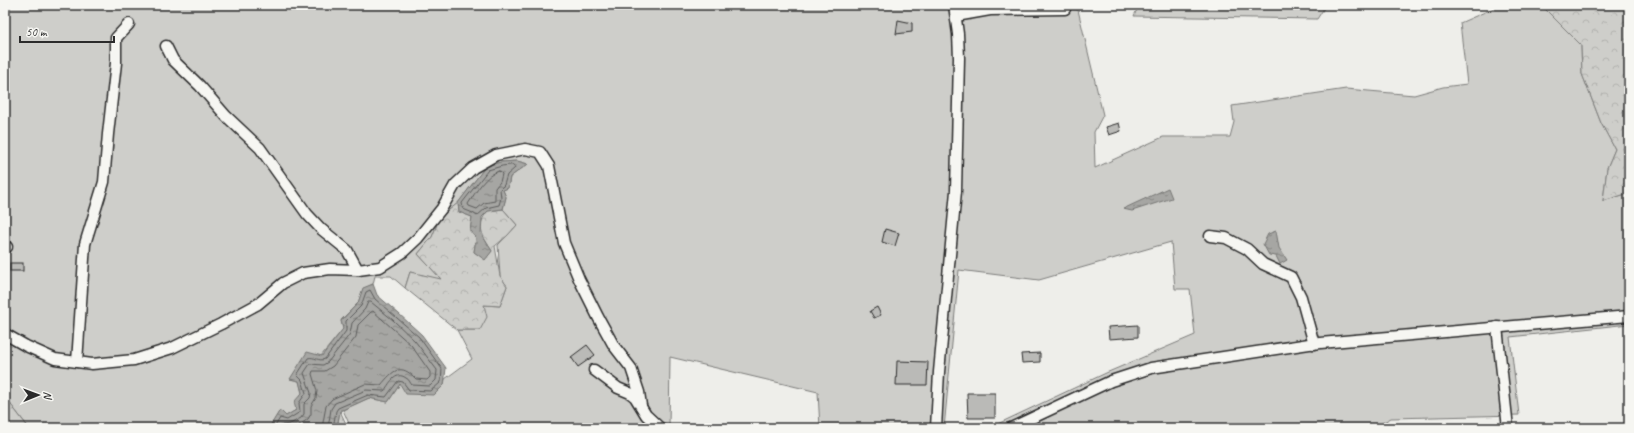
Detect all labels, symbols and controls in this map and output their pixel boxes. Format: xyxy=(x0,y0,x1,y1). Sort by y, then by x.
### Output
scale bar xyxy=(20,18,114,44)
text: 50 m xyxy=(26,24,48,40)
north arrow xyxy=(18,375,58,415)
text: N xyxy=(41,391,55,401)

